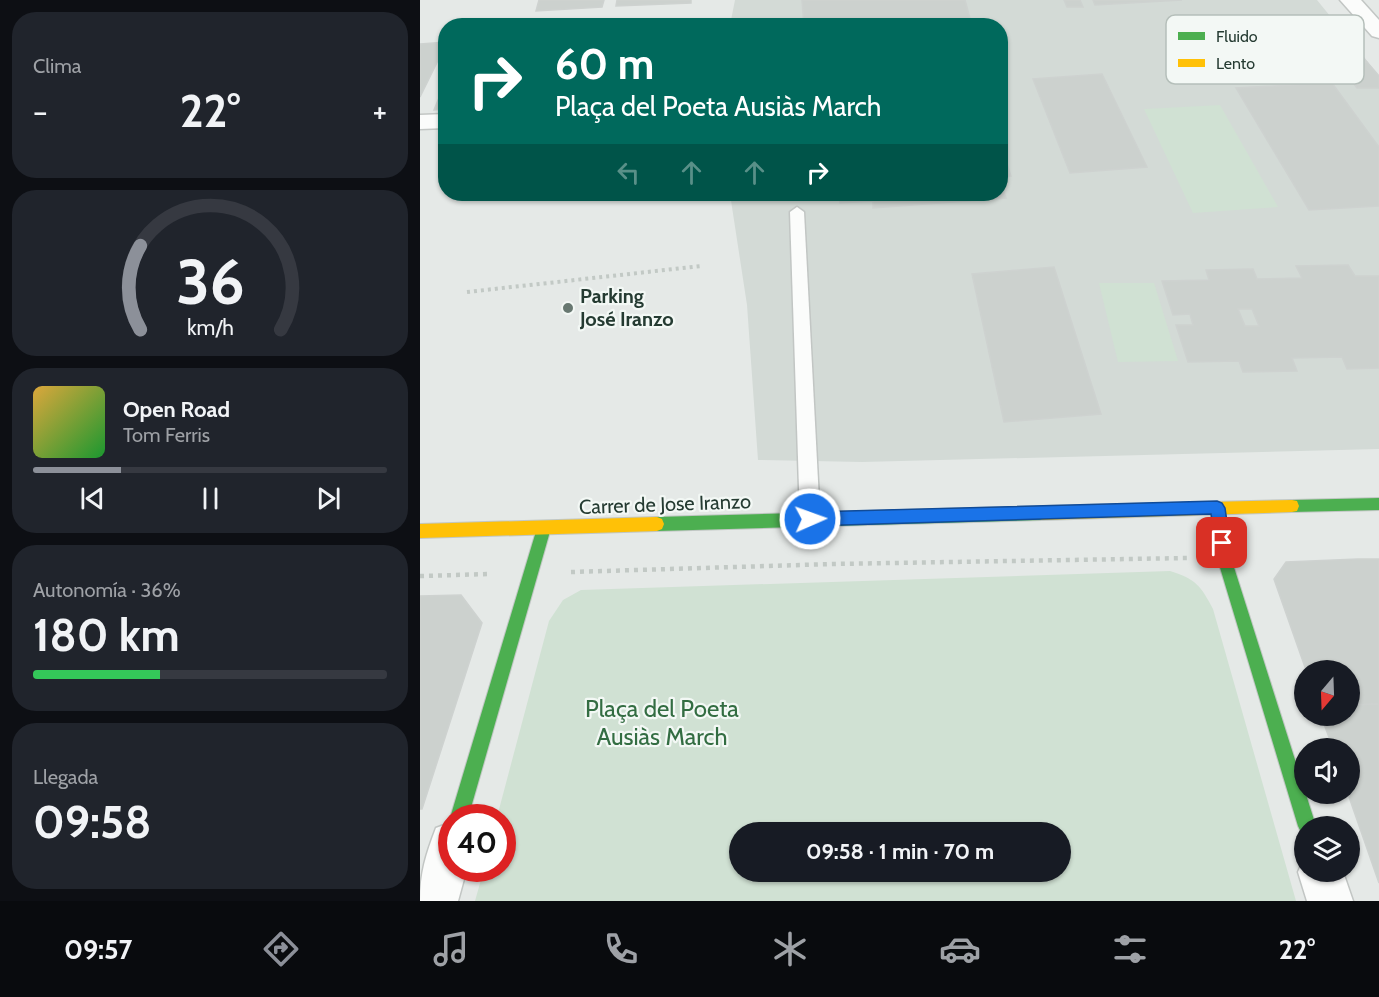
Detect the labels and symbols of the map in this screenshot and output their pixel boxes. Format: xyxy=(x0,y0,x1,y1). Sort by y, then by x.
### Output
legend xyxy=(1166,15,1364,84)
text: Fluido xyxy=(1216,27,1258,46)
text: Lento xyxy=(1216,54,1255,73)
place label: Parking José Iranzo xyxy=(579,284,674,331)
marker: Parking José Iranzo xyxy=(561,301,575,315)
position arrow xyxy=(778,487,842,551)
street label: Carrer de Jose Iranzo xyxy=(579,489,751,519)
pin xyxy=(1196,517,1247,568)
north arrow xyxy=(1294,660,1360,726)
park label: Plaça del Poeta Ausiàs March xyxy=(585,694,739,751)
speed limit sign: 40 xyxy=(438,804,516,882)

